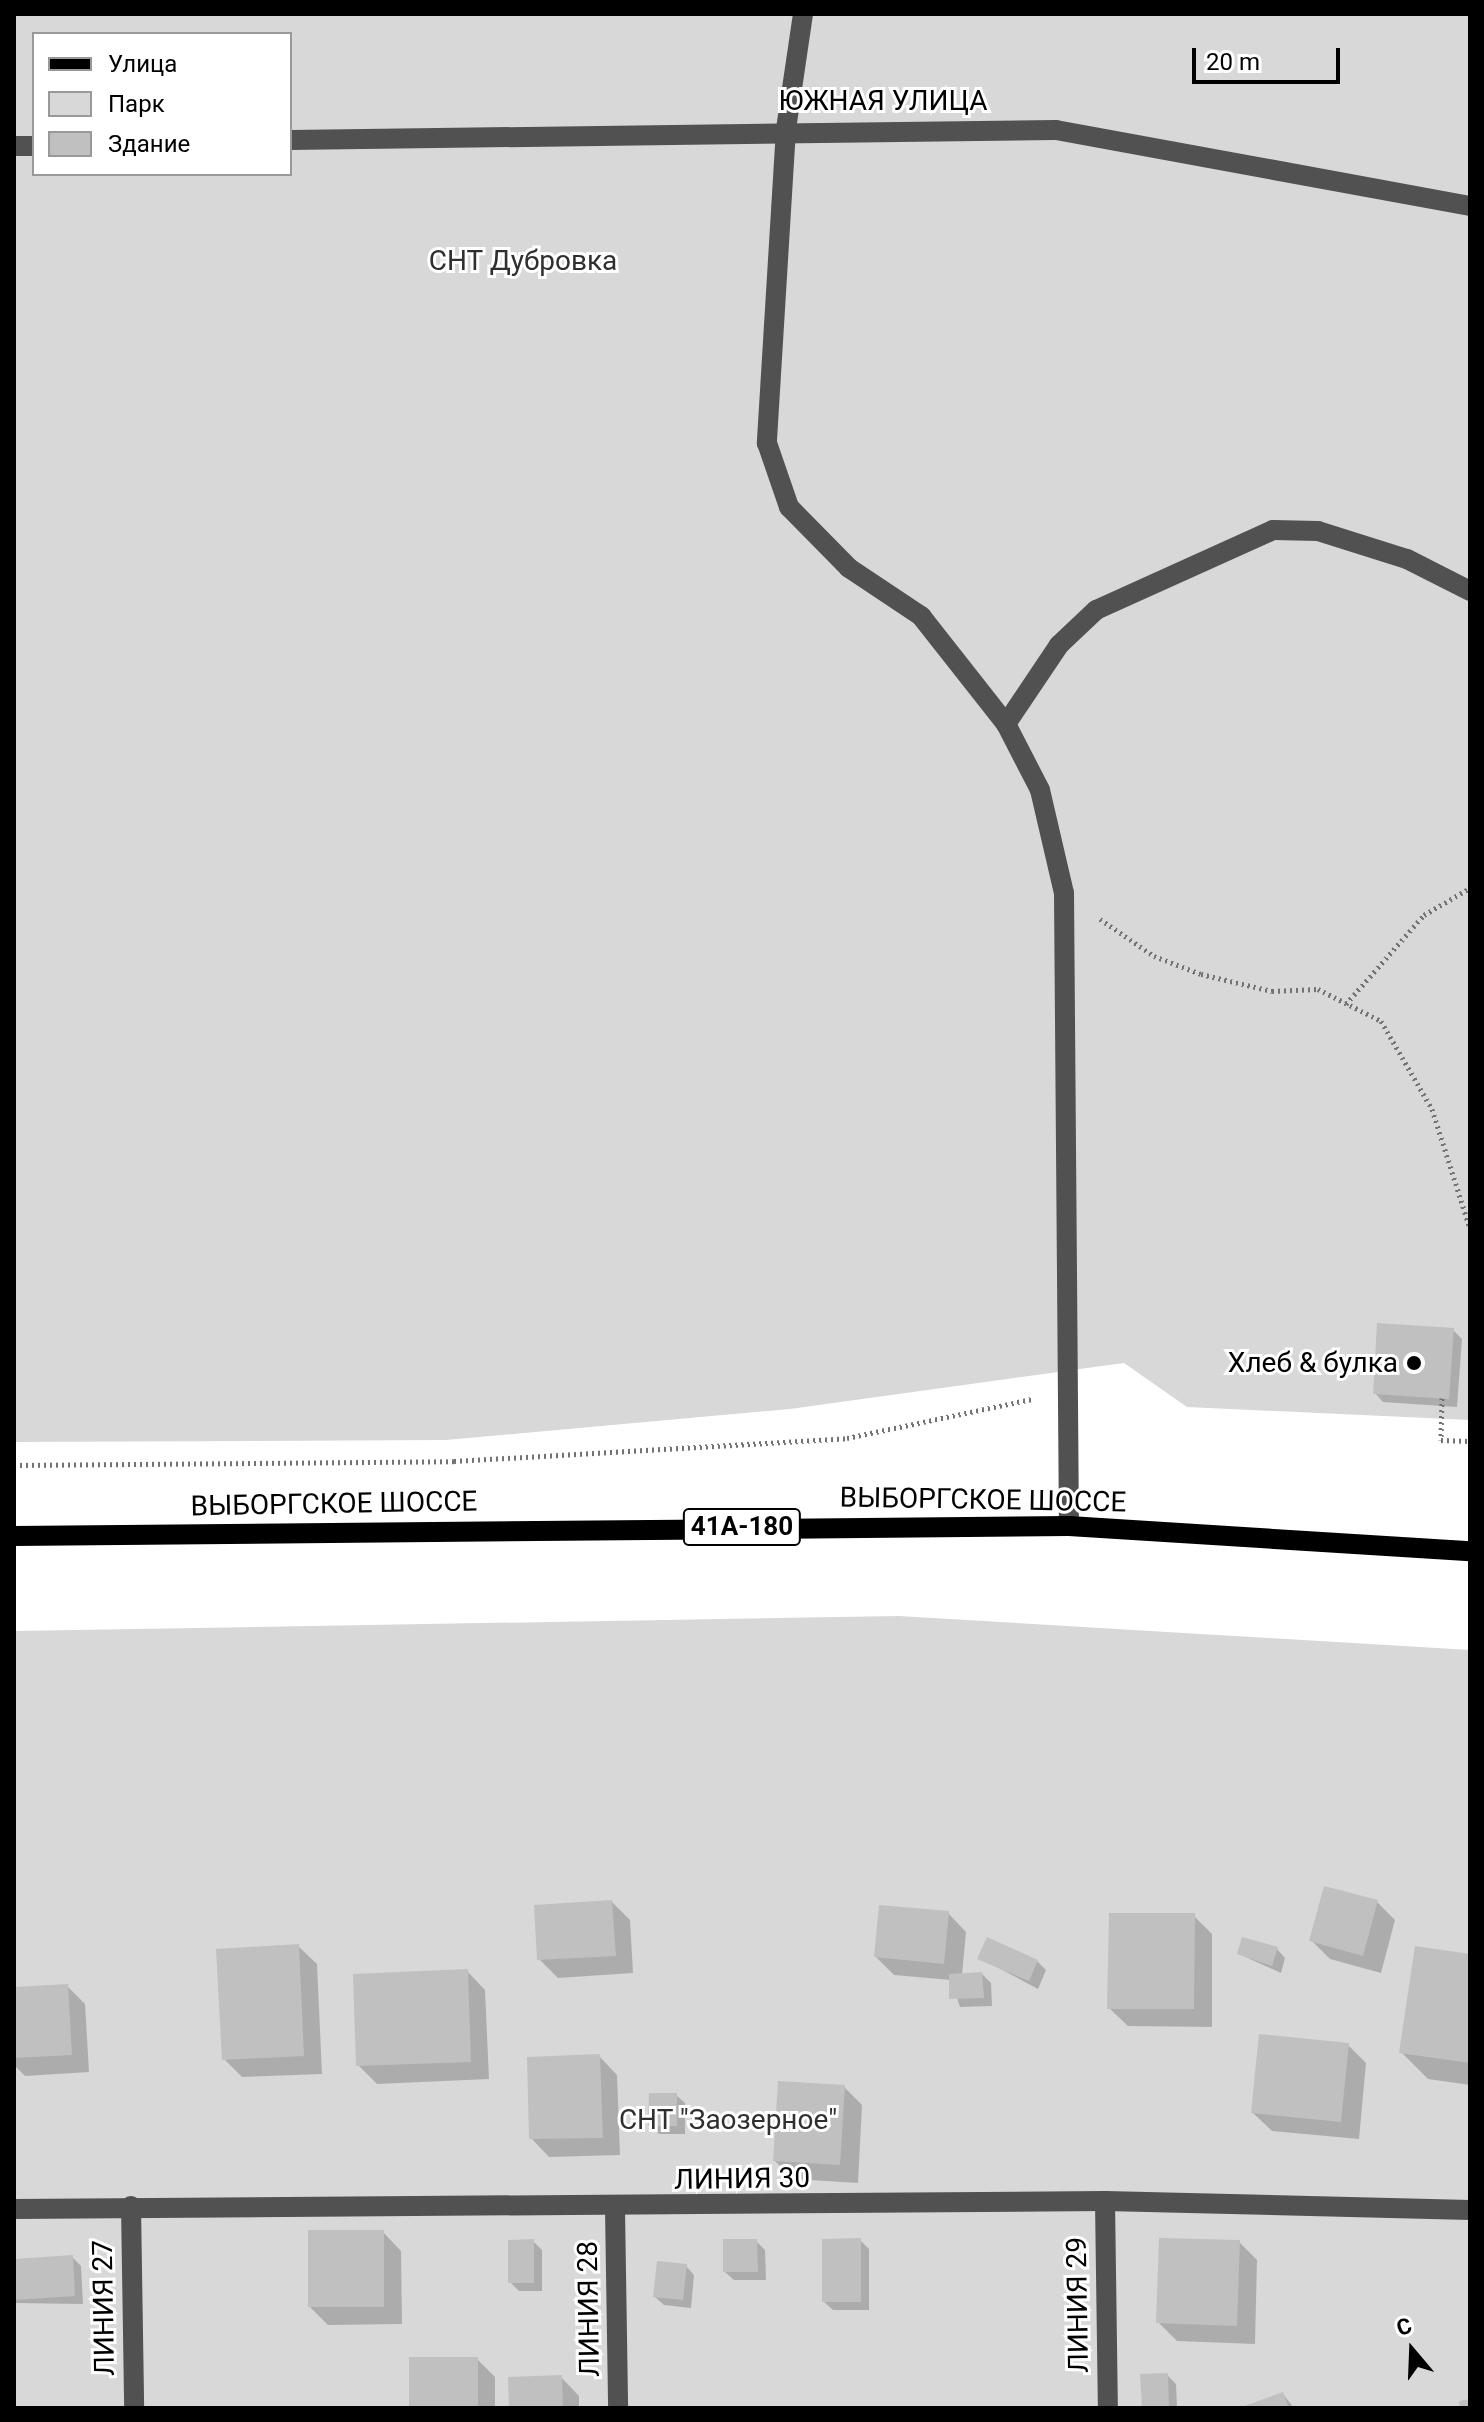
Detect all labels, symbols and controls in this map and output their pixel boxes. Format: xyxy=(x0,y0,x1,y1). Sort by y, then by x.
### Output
legend xyxy=(32,32,292,176)
scale bar xyxy=(1196,32,1344,82)
text: 20 m xyxy=(1206,48,1260,76)
text: Улица xyxy=(108,50,177,78)
street label: ЮЖНАЯ УЛИЦА xyxy=(779,84,987,118)
text: Парк xyxy=(108,90,165,118)
text: Здание xyxy=(108,130,190,158)
park label: СНТ Дубровка xyxy=(428,244,618,278)
place label: Хлеб & булка xyxy=(1228,1346,1398,1380)
marker: Хлеб & булка xyxy=(1405,1354,1423,1372)
street label: ВЫБОРГСКОЕ ШОССЕ xyxy=(839,1481,1127,1519)
street label: ВЫБОРГСКОЕ ШОССЕ xyxy=(190,1485,478,1523)
road number: 41А-180 xyxy=(682,1505,802,1549)
park label: СНТ "Заозерное" xyxy=(619,2103,837,2137)
street label: ЛИНИЯ 30 xyxy=(674,2161,810,2197)
street label: ЛИНИЯ 29 xyxy=(1060,2237,1096,2373)
street label: ЛИНИЯ 27 xyxy=(86,2240,122,2376)
street label: ЛИНИЯ 28 xyxy=(571,2241,607,2377)
north arrow xyxy=(1372,2310,1452,2390)
text: С xyxy=(1393,2313,1415,2341)

